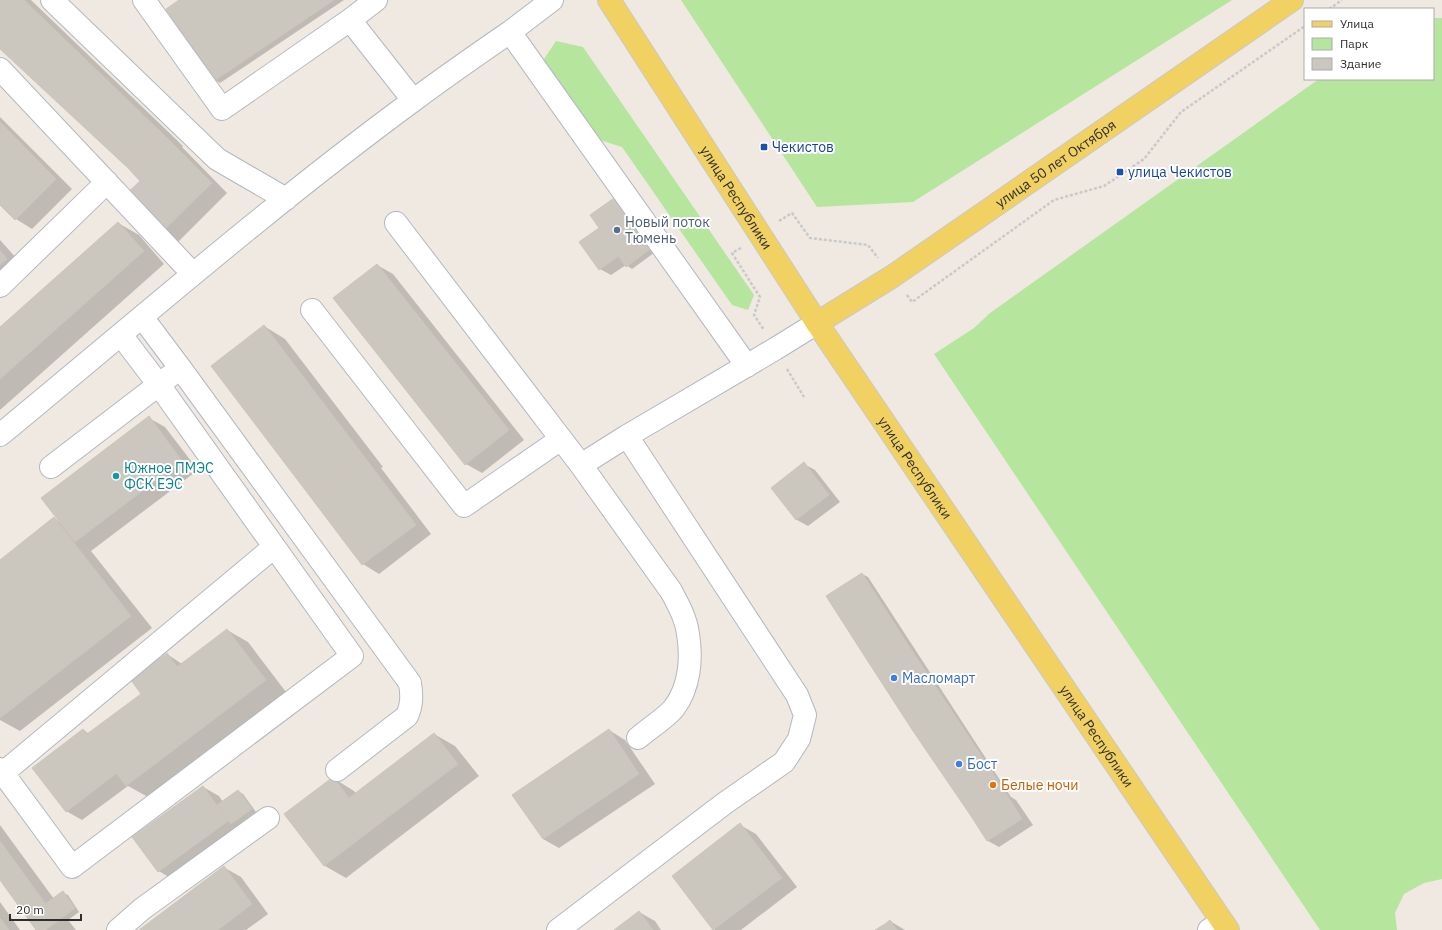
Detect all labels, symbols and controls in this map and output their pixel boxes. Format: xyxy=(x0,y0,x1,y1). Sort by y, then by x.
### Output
legend xyxy=(1304,8,1434,80)
text: Улица xyxy=(1340,16,1374,31)
text: Парк xyxy=(1340,36,1369,51)
text: Здание xyxy=(1340,56,1382,71)
street label: улица 50 лет Октября xyxy=(992,116,1119,212)
place label: Чекистов xyxy=(772,138,834,156)
street label: улица Республики xyxy=(696,142,776,253)
marker: Чекистов xyxy=(759,142,769,152)
place label: улица Чекистов xyxy=(1128,163,1232,181)
marker: улица Чекистов xyxy=(1115,167,1125,177)
place label: Новый поток Тюмень xyxy=(625,213,710,247)
marker: Новый поток Тюмень xyxy=(612,225,622,235)
street label: улица Республики xyxy=(874,413,956,523)
place label: Южное ПМЭС ФСК ЕЭС xyxy=(124,459,214,493)
marker: Южное ПМЭС ФСК ЕЭС xyxy=(111,471,121,481)
place label: Масломарт xyxy=(902,669,976,687)
marker: Масломарт xyxy=(889,673,899,683)
street label: улица Республики xyxy=(1056,681,1138,791)
place label: Бост xyxy=(967,755,998,773)
marker: Бост xyxy=(954,759,964,769)
place label: Белые ночи xyxy=(1001,776,1078,794)
marker: Белые ночи xyxy=(988,780,998,790)
scale bar xyxy=(10,896,81,922)
text: 20 m xyxy=(16,902,44,917)

